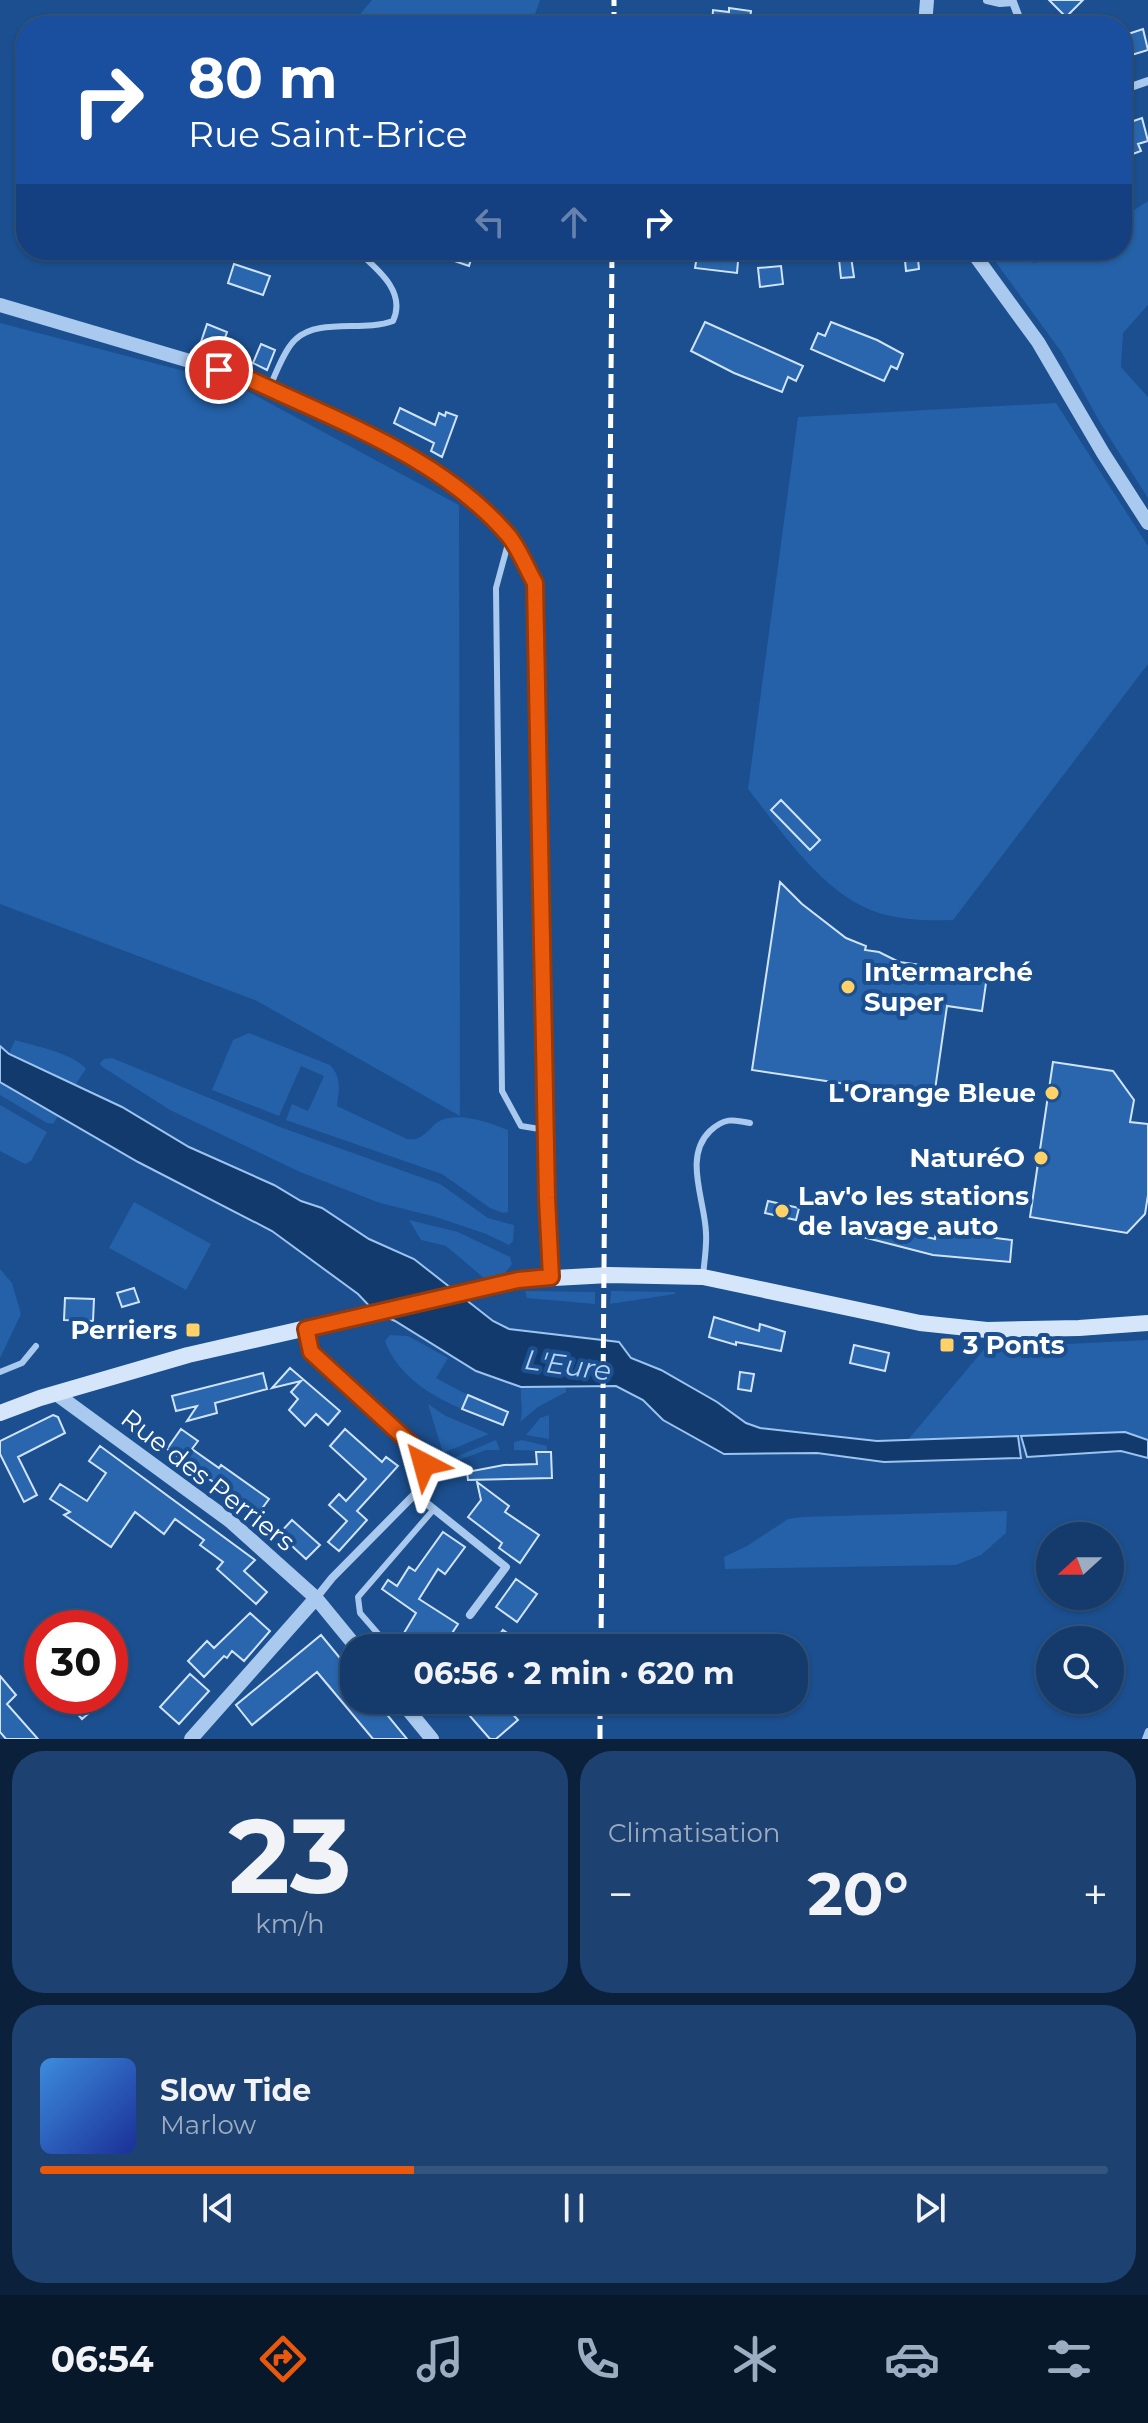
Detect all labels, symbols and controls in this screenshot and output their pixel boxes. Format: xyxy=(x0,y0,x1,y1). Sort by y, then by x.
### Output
text: 80 m xyxy=(188,44,338,112)
icon: right xyxy=(56,48,160,152)
text: Rue Saint-Brice xyxy=(188,112,467,156)
icon: left xyxy=(468,200,512,244)
icon: ahead xyxy=(552,200,596,244)
icon: right xyxy=(636,200,680,244)
pin xyxy=(185,336,253,404)
icon: arrive xyxy=(197,348,241,392)
place label: Intermarché Super xyxy=(864,956,1033,1018)
marker: Intermarché Super xyxy=(839,978,857,996)
place label: L'Orange Bleue xyxy=(828,1077,1036,1109)
marker: L'Orange Bleue xyxy=(1043,1084,1061,1102)
place label: NaturéO xyxy=(909,1142,1025,1174)
marker: NaturéO xyxy=(1032,1149,1050,1167)
place label: Lav'o les stations de lavage auto xyxy=(798,1180,1029,1242)
marker: Lav'o les stations de lavage auto xyxy=(773,1202,791,1220)
place label: Perriers xyxy=(70,1314,177,1346)
marker: Perriers xyxy=(184,1321,202,1339)
place label: 3 Ponts xyxy=(962,1329,1065,1361)
marker: 3 Ponts xyxy=(938,1336,956,1354)
water label: L'Eure xyxy=(522,1342,614,1388)
street label: Rue des Perriers xyxy=(115,1402,301,1558)
position arrow xyxy=(382,1422,466,1506)
north arrow xyxy=(1036,1522,1124,1610)
map controls xyxy=(1036,1522,1124,1714)
speed limit sign: 30 xyxy=(24,1610,128,1714)
button: search xyxy=(1036,1626,1124,1714)
text: 06:56 · 2 min · 620 m xyxy=(414,1655,734,1692)
text: 23 xyxy=(229,1792,351,1919)
text: Climatisation xyxy=(608,1817,780,1849)
text: 20° xyxy=(807,1857,909,1930)
text: − xyxy=(608,1867,633,1921)
text: + xyxy=(1083,1867,1108,1921)
text: km/h xyxy=(255,1908,325,1940)
text: Slow Tide xyxy=(160,2072,311,2109)
text: Marlow xyxy=(160,2109,256,2141)
icon: previous xyxy=(196,2186,240,2230)
icon: pause xyxy=(552,2186,596,2230)
icon: next xyxy=(908,2186,952,2230)
icon: directions xyxy=(255,2331,311,2387)
icon: music xyxy=(412,2331,468,2387)
icon: phone xyxy=(569,2331,625,2387)
icon: climate xyxy=(727,2331,783,2387)
icon: car xyxy=(884,2331,940,2387)
icon: filters xyxy=(1041,2331,1097,2387)
text: 06:54 xyxy=(51,2337,154,2381)

